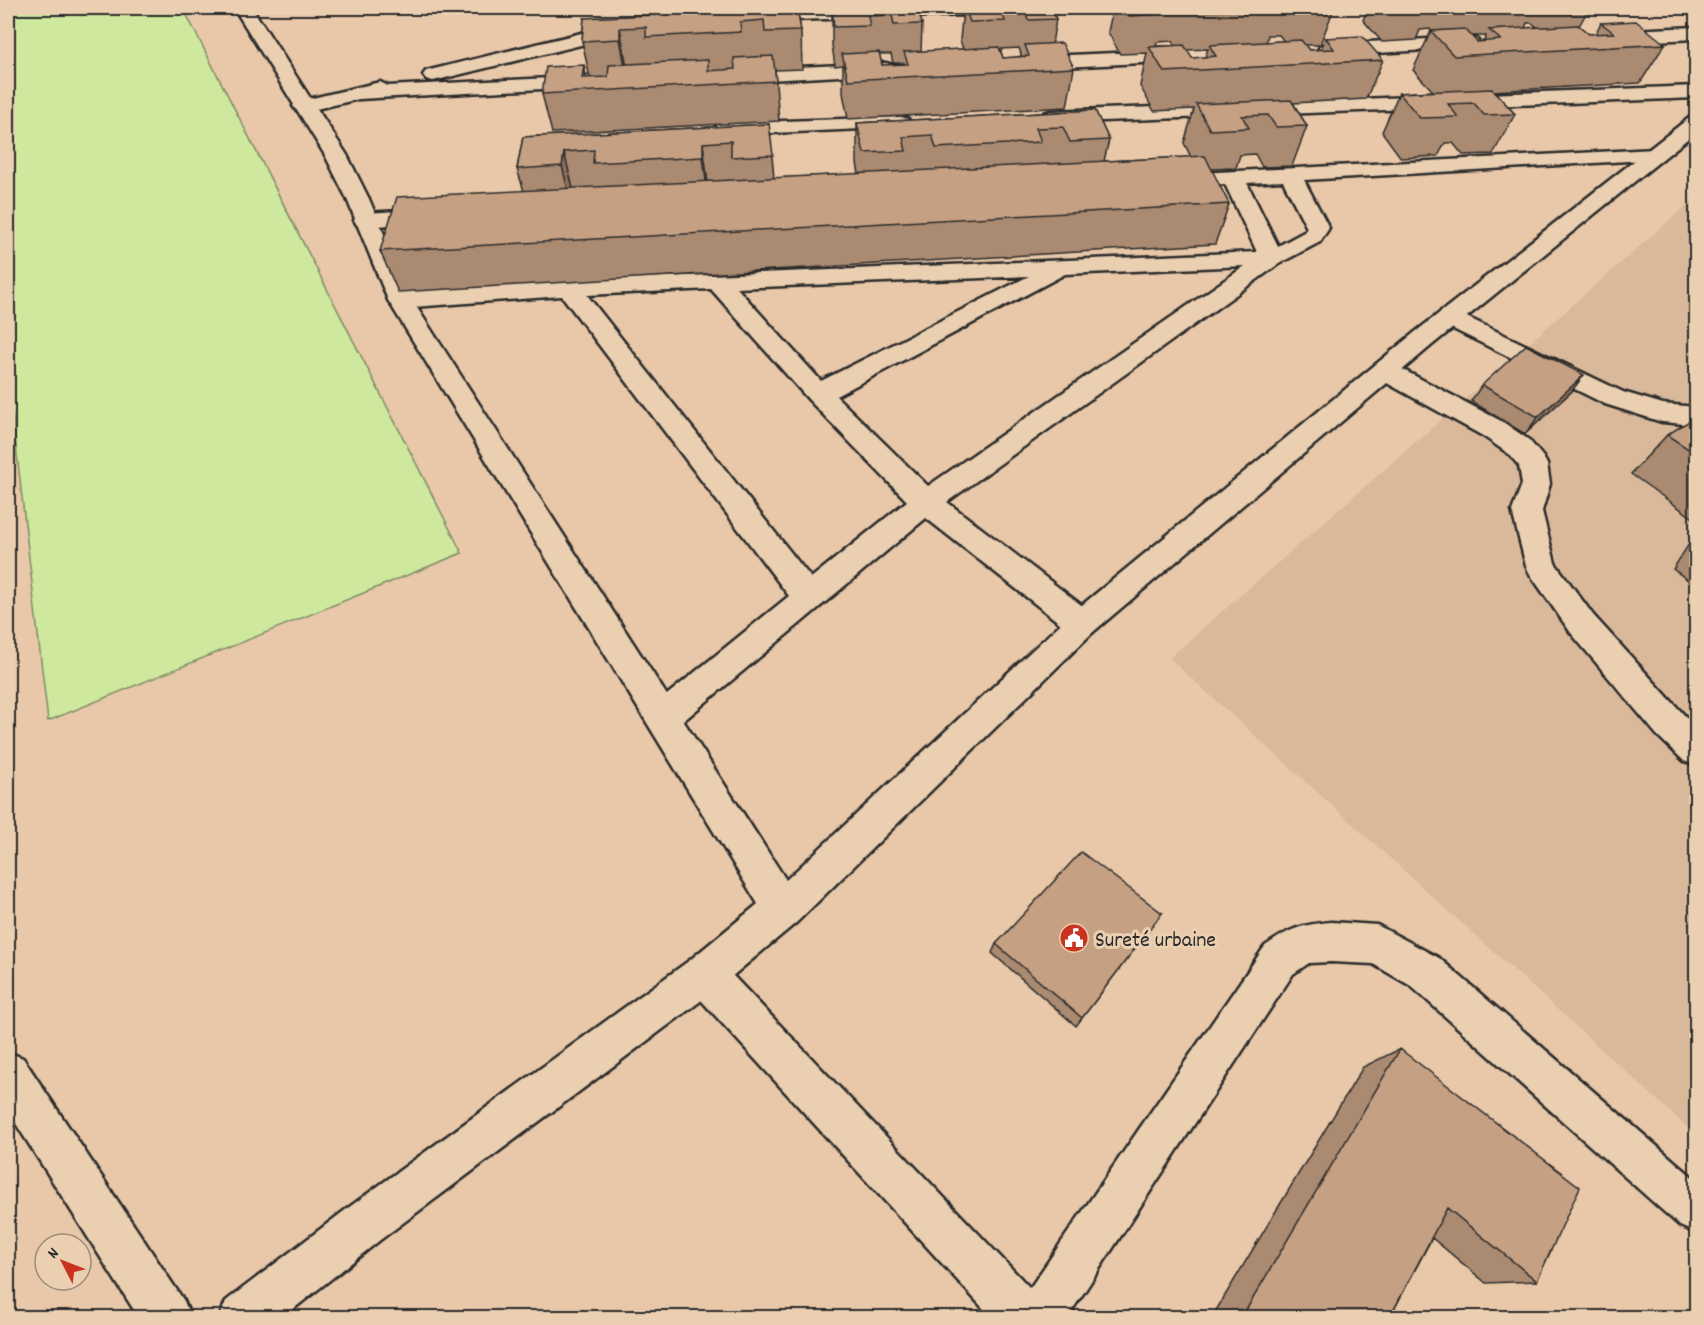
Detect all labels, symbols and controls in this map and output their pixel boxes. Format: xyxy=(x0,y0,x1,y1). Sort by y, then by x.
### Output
public building icon: Sureté urbaine xyxy=(1058,922,1090,954)
place label: Sureté urbaine xyxy=(1095,926,1216,957)
north arrow xyxy=(33,1232,93,1292)
text: N xyxy=(43,1243,65,1264)

